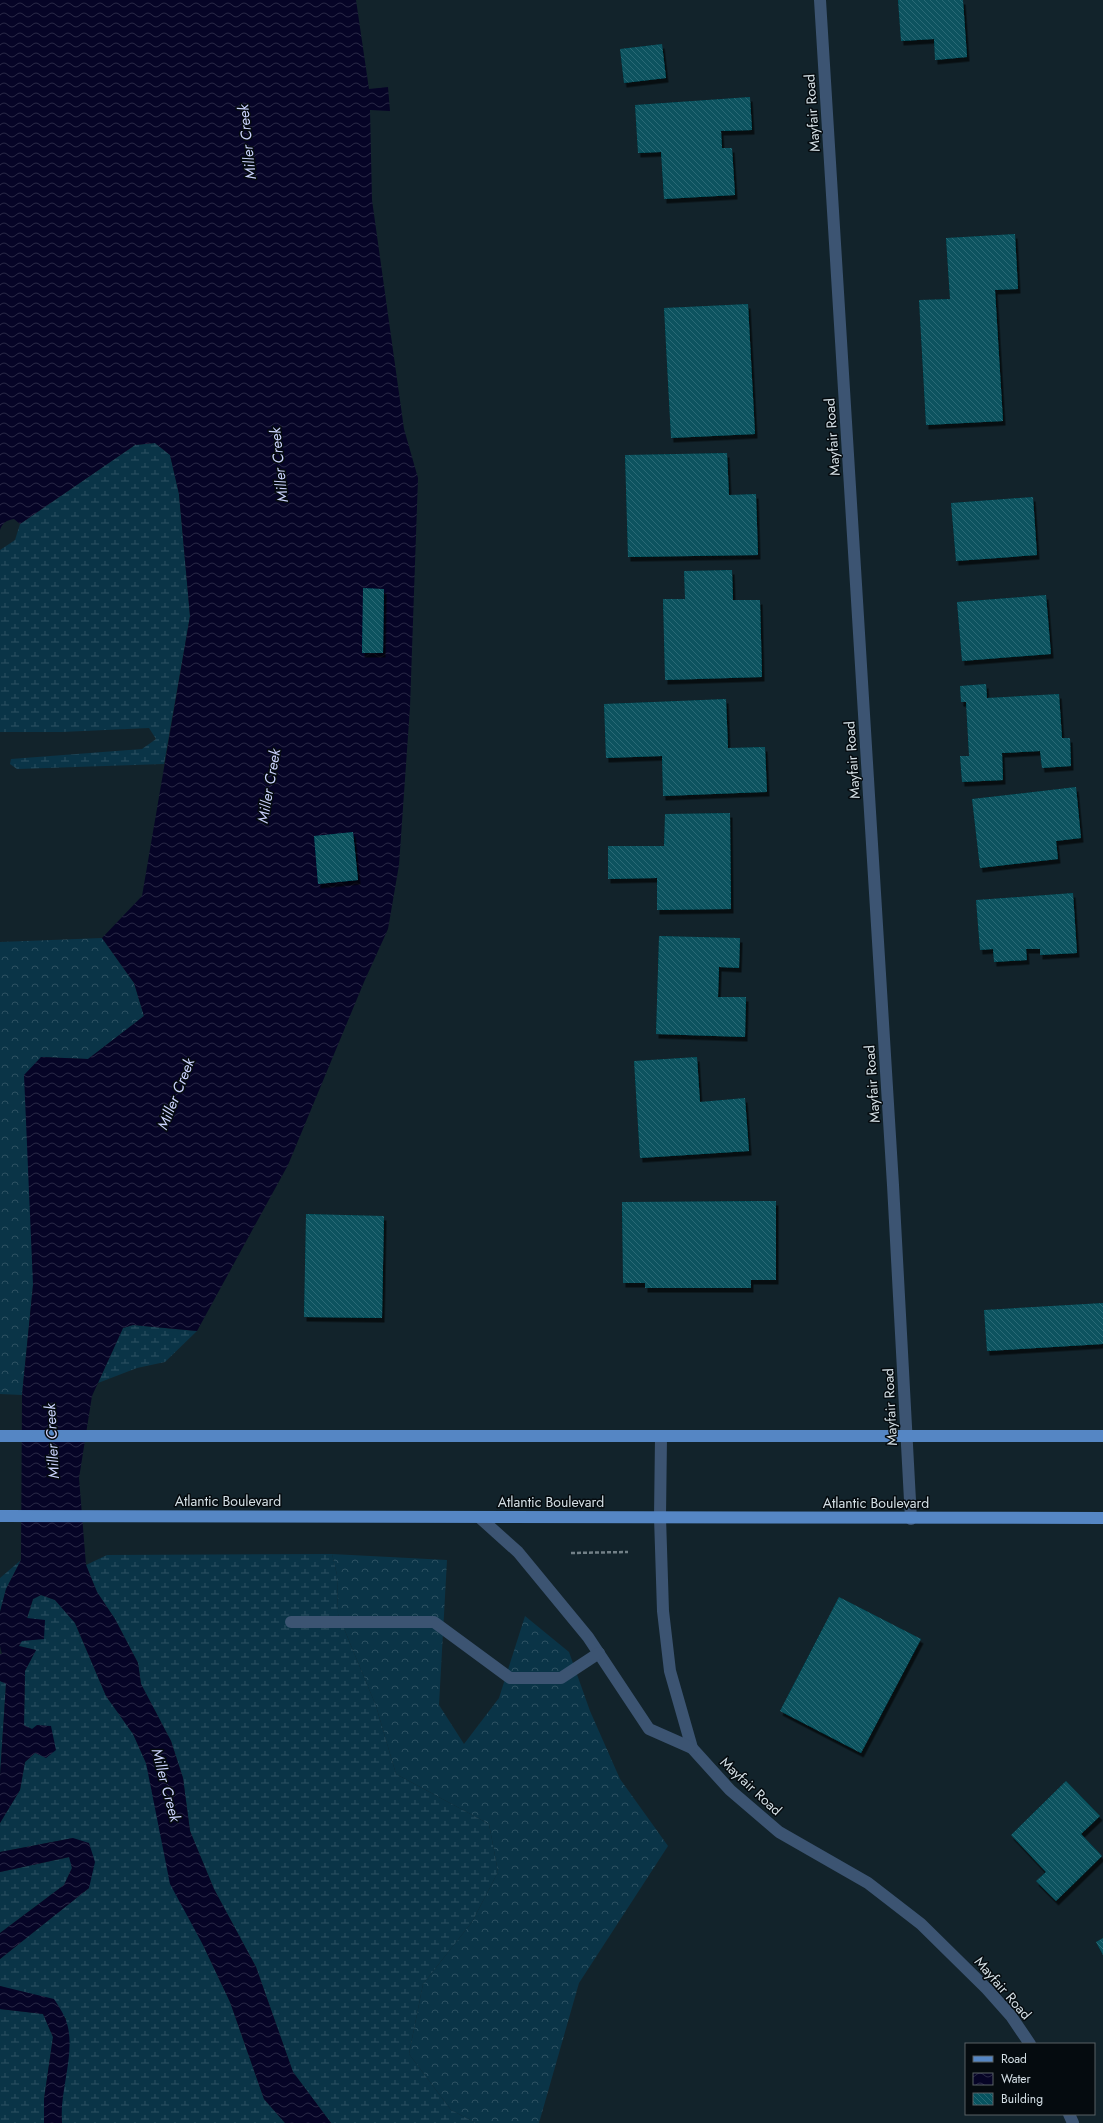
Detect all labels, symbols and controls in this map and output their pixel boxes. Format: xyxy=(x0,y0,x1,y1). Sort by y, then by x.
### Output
street label: Mayfair Road xyxy=(799,74,825,152)
water label: Miller Creek xyxy=(232,103,262,181)
street label: Mayfair Road xyxy=(819,398,845,476)
water label: Miller Creek xyxy=(264,426,294,504)
street label: Mayfair Road xyxy=(839,721,865,799)
water label: Miller Creek xyxy=(252,746,286,825)
street label: Mayfair Road xyxy=(859,1045,885,1123)
water label: Miller Creek xyxy=(152,1054,201,1133)
street label: Mayfair Road xyxy=(878,1368,902,1446)
water label: Miller Creek xyxy=(39,1402,65,1479)
street label: Atlantic Boulevard xyxy=(175,1491,281,1511)
street label: Atlantic Boulevard xyxy=(498,1492,604,1512)
street label: Atlantic Boulevard xyxy=(823,1493,929,1513)
water label: Miller Creek xyxy=(146,1746,187,1825)
street label: Mayfair Road xyxy=(716,1752,786,1820)
street label: Mayfair Road xyxy=(970,1952,1036,2024)
legend xyxy=(965,2043,1095,2115)
text: Road xyxy=(1001,2050,1027,2068)
text: Water xyxy=(1001,2070,1032,2088)
text: Building xyxy=(1001,2090,1043,2108)

